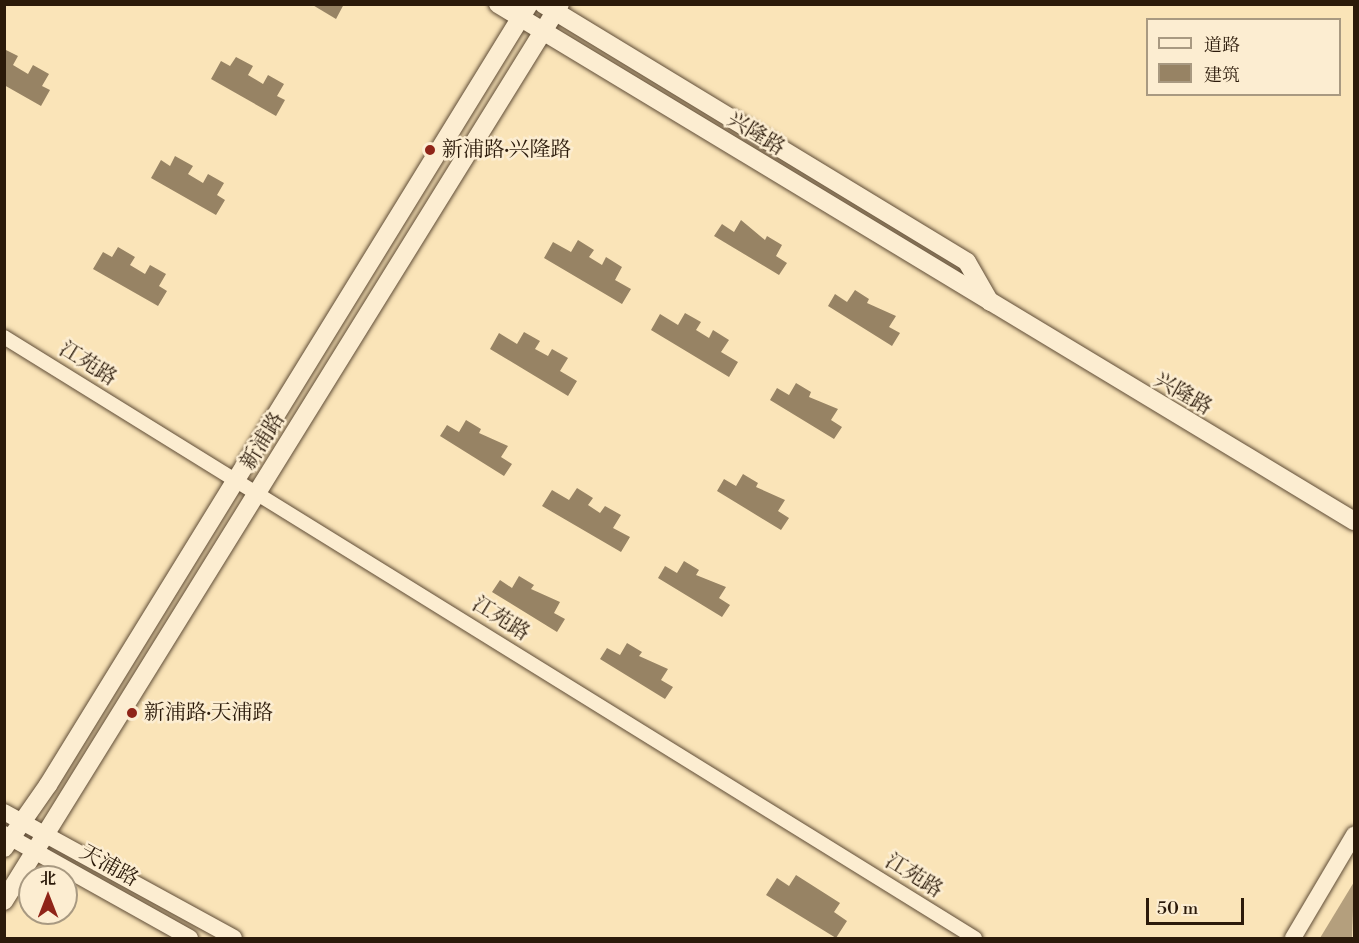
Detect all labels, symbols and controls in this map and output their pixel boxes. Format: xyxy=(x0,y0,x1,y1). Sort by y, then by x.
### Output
legend xyxy=(1146,18,1341,96)
text: 道路 xyxy=(1204,34,1240,57)
text: 建筑 xyxy=(1204,64,1240,87)
street label: 兴隆路 xyxy=(723,107,789,161)
place label: 新浦路·兴隆路 xyxy=(442,137,571,163)
marker: 新浦路·兴隆路 xyxy=(423,143,437,157)
street label: 江苑路 xyxy=(55,337,121,391)
street label: 兴隆路 xyxy=(1149,367,1217,421)
street label: 新浦路 xyxy=(236,408,290,474)
street label: 江苑路 xyxy=(468,592,534,646)
place label: 新浦路·天浦路 xyxy=(144,700,273,726)
marker: 新浦路·天浦路 xyxy=(125,706,139,720)
street label: 天浦路 xyxy=(75,840,143,892)
street label: 江苑路 xyxy=(881,849,947,903)
north arrow xyxy=(18,865,78,925)
text: 北 xyxy=(40,869,56,889)
scale bar xyxy=(1149,886,1246,924)
text: 50 m xyxy=(1157,897,1198,920)

